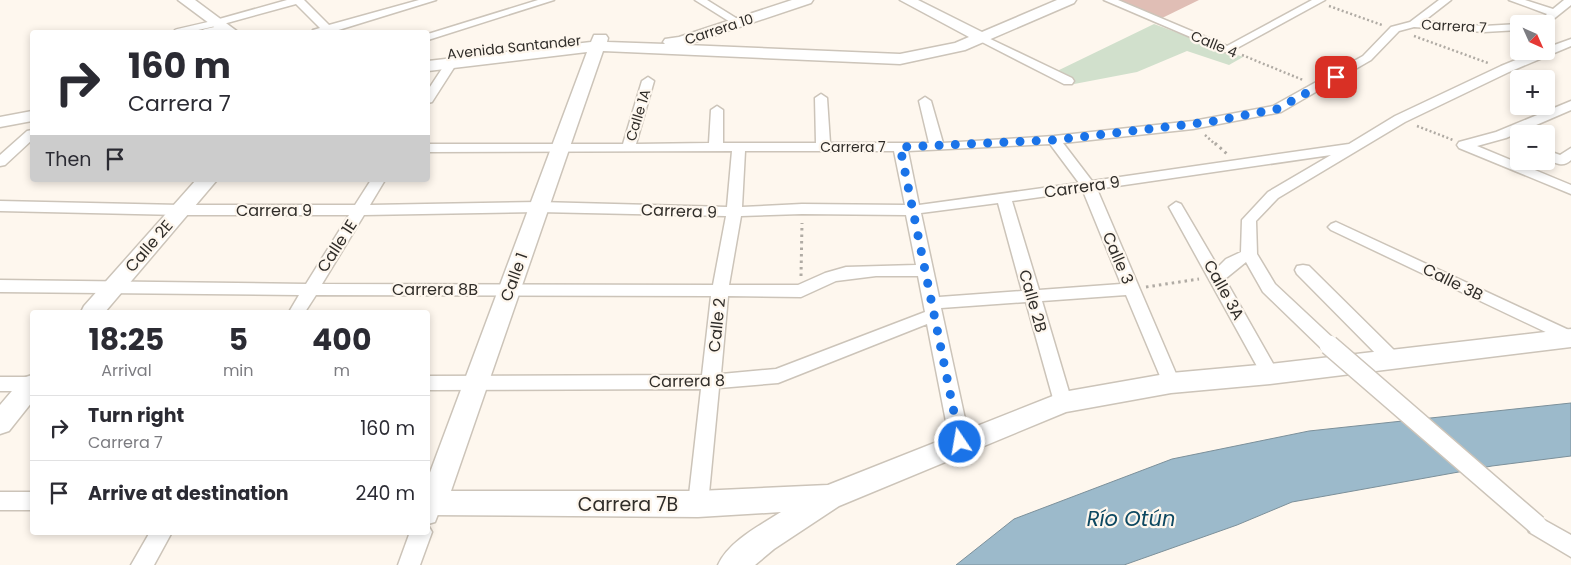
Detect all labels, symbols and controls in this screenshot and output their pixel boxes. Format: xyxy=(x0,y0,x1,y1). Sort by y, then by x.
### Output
street label: Carrera 10 xyxy=(682,9,756,49)
street label: Carrera 7 xyxy=(1421,14,1488,38)
north arrow xyxy=(1510,15,1555,60)
map controls xyxy=(1510,15,1555,170)
street label: Calle 4 xyxy=(1188,26,1240,62)
street label: Avenida Santander xyxy=(446,30,582,64)
text: 160 m xyxy=(128,41,231,90)
icon: right xyxy=(45,50,110,115)
pin xyxy=(1315,56,1357,98)
icon: arrive xyxy=(1322,63,1350,91)
button: + xyxy=(1510,70,1555,115)
street label: Calle 1A xyxy=(621,86,655,144)
text: Carrera 7 xyxy=(128,88,231,119)
button: − xyxy=(1510,125,1555,170)
street label: Carrera 7 xyxy=(820,137,886,157)
icon: arrive xyxy=(101,145,129,173)
text: Then xyxy=(45,146,91,173)
street label: Carrera 9 xyxy=(1043,170,1121,204)
street label: Carrera 9 xyxy=(641,198,717,224)
street label: Carrera 9 xyxy=(236,199,312,222)
street label: Calle 2E xyxy=(120,215,178,277)
street label: Calle 1E xyxy=(311,215,363,277)
street label: Calle 3 xyxy=(1097,228,1139,288)
street label: Calle 1 xyxy=(495,249,533,305)
street label: Calle 3A xyxy=(1198,256,1250,324)
street label: Calle 3B xyxy=(1419,258,1487,307)
street label: Calle 2B xyxy=(1013,267,1053,335)
street label: Carrera 8B xyxy=(392,278,478,301)
street label: Calle 2 xyxy=(703,297,731,353)
text: 18:25 xyxy=(89,318,164,361)
text: 5 xyxy=(228,318,248,361)
text: 400 xyxy=(312,318,371,361)
text: Arrival xyxy=(101,359,152,382)
text: min xyxy=(223,359,254,382)
text: m xyxy=(334,359,350,382)
street label: Carrera 8 xyxy=(649,369,725,393)
text: Turn right xyxy=(88,402,184,429)
icon: right xyxy=(45,414,73,442)
text: 160 m xyxy=(360,415,415,442)
position arrow xyxy=(933,415,985,467)
text: Carrera 7 xyxy=(88,431,163,454)
icon: arrive xyxy=(45,479,73,507)
text: Arrive at destination xyxy=(88,480,289,507)
text: 240 m xyxy=(356,480,415,507)
street label: Carrera 7B xyxy=(578,491,678,518)
water label: Río Otún xyxy=(1087,504,1175,533)

